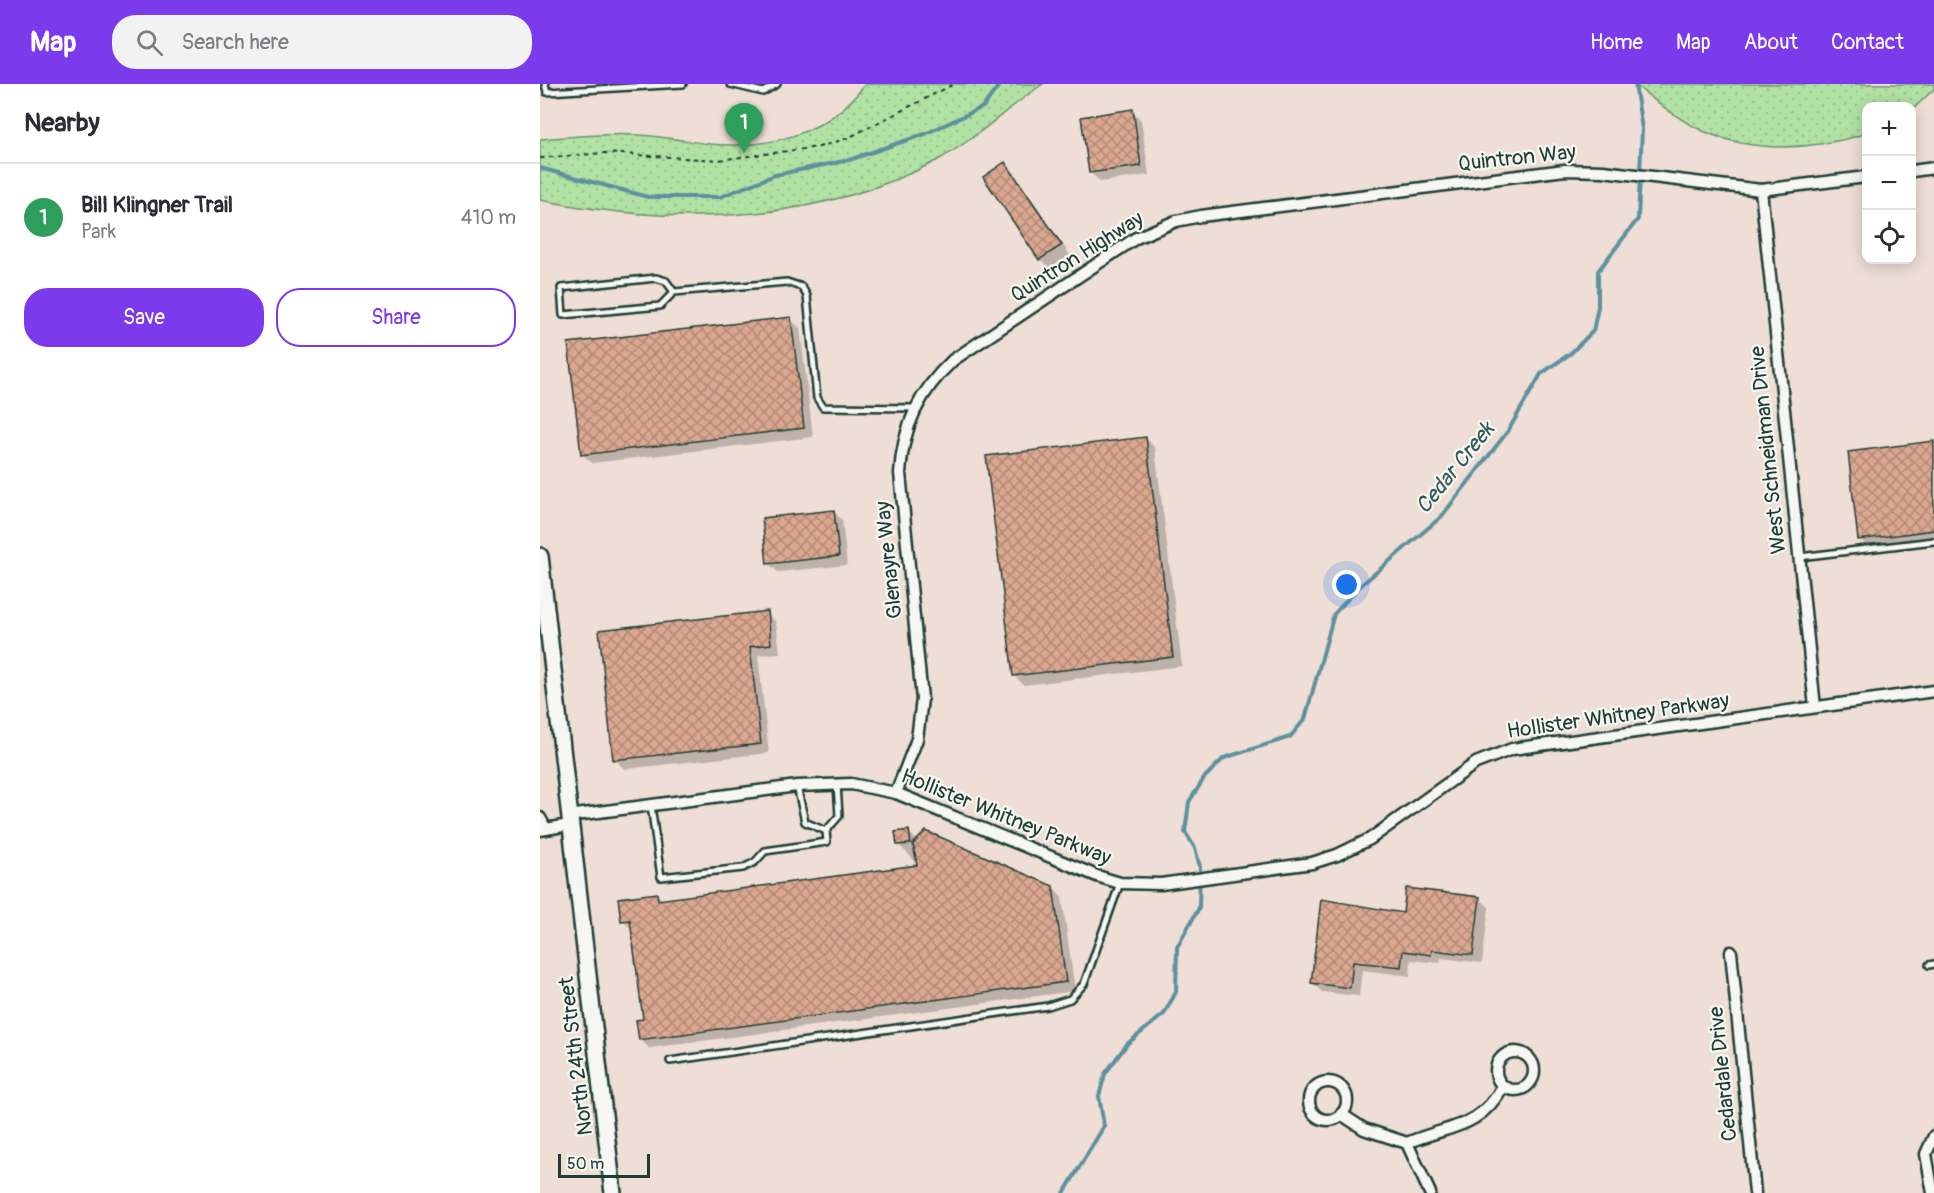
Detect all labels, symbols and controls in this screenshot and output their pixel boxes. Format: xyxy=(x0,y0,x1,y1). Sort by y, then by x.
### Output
search box xyxy=(112,15,532,69)
text: Map xyxy=(30,25,76,60)
icon: search xyxy=(133,26,166,59)
text: Search here xyxy=(181,28,289,56)
text: Home xyxy=(1590,29,1643,56)
text: Map xyxy=(1676,29,1711,56)
text: About xyxy=(1744,29,1798,56)
text: Contact xyxy=(1831,29,1904,56)
map controls xyxy=(1862,102,1916,264)
button: + xyxy=(1862,102,1916,156)
pin: 1 xyxy=(724,104,764,153)
text: Nearby xyxy=(24,107,100,139)
street label: Quintron Way xyxy=(1457,138,1577,178)
button: − xyxy=(1862,156,1916,210)
text: Bill Klingner Trail xyxy=(81,191,233,219)
text: 1 xyxy=(40,205,47,230)
text: 410 m xyxy=(461,205,516,230)
street label: Quintron Highway xyxy=(1005,205,1149,309)
button: locate xyxy=(1862,210,1916,264)
text: Park xyxy=(81,219,116,244)
button: Save xyxy=(24,288,264,347)
button: Share xyxy=(276,288,516,347)
street label: West Schneidman Drive xyxy=(1744,344,1792,555)
water label: Cedar Creek xyxy=(1410,415,1502,520)
street label: Glenayre Way xyxy=(869,500,909,620)
your location xyxy=(1332,570,1361,599)
street label: Hollister Whitney Parkway xyxy=(1505,687,1731,745)
street label: Hollister Whitney Parkway xyxy=(897,762,1115,872)
street label: North 24th Street xyxy=(553,975,599,1137)
street label: Cedardale Drive xyxy=(1702,1005,1743,1143)
scale bar xyxy=(558,1151,650,1178)
text: 50 m xyxy=(567,1154,604,1174)

